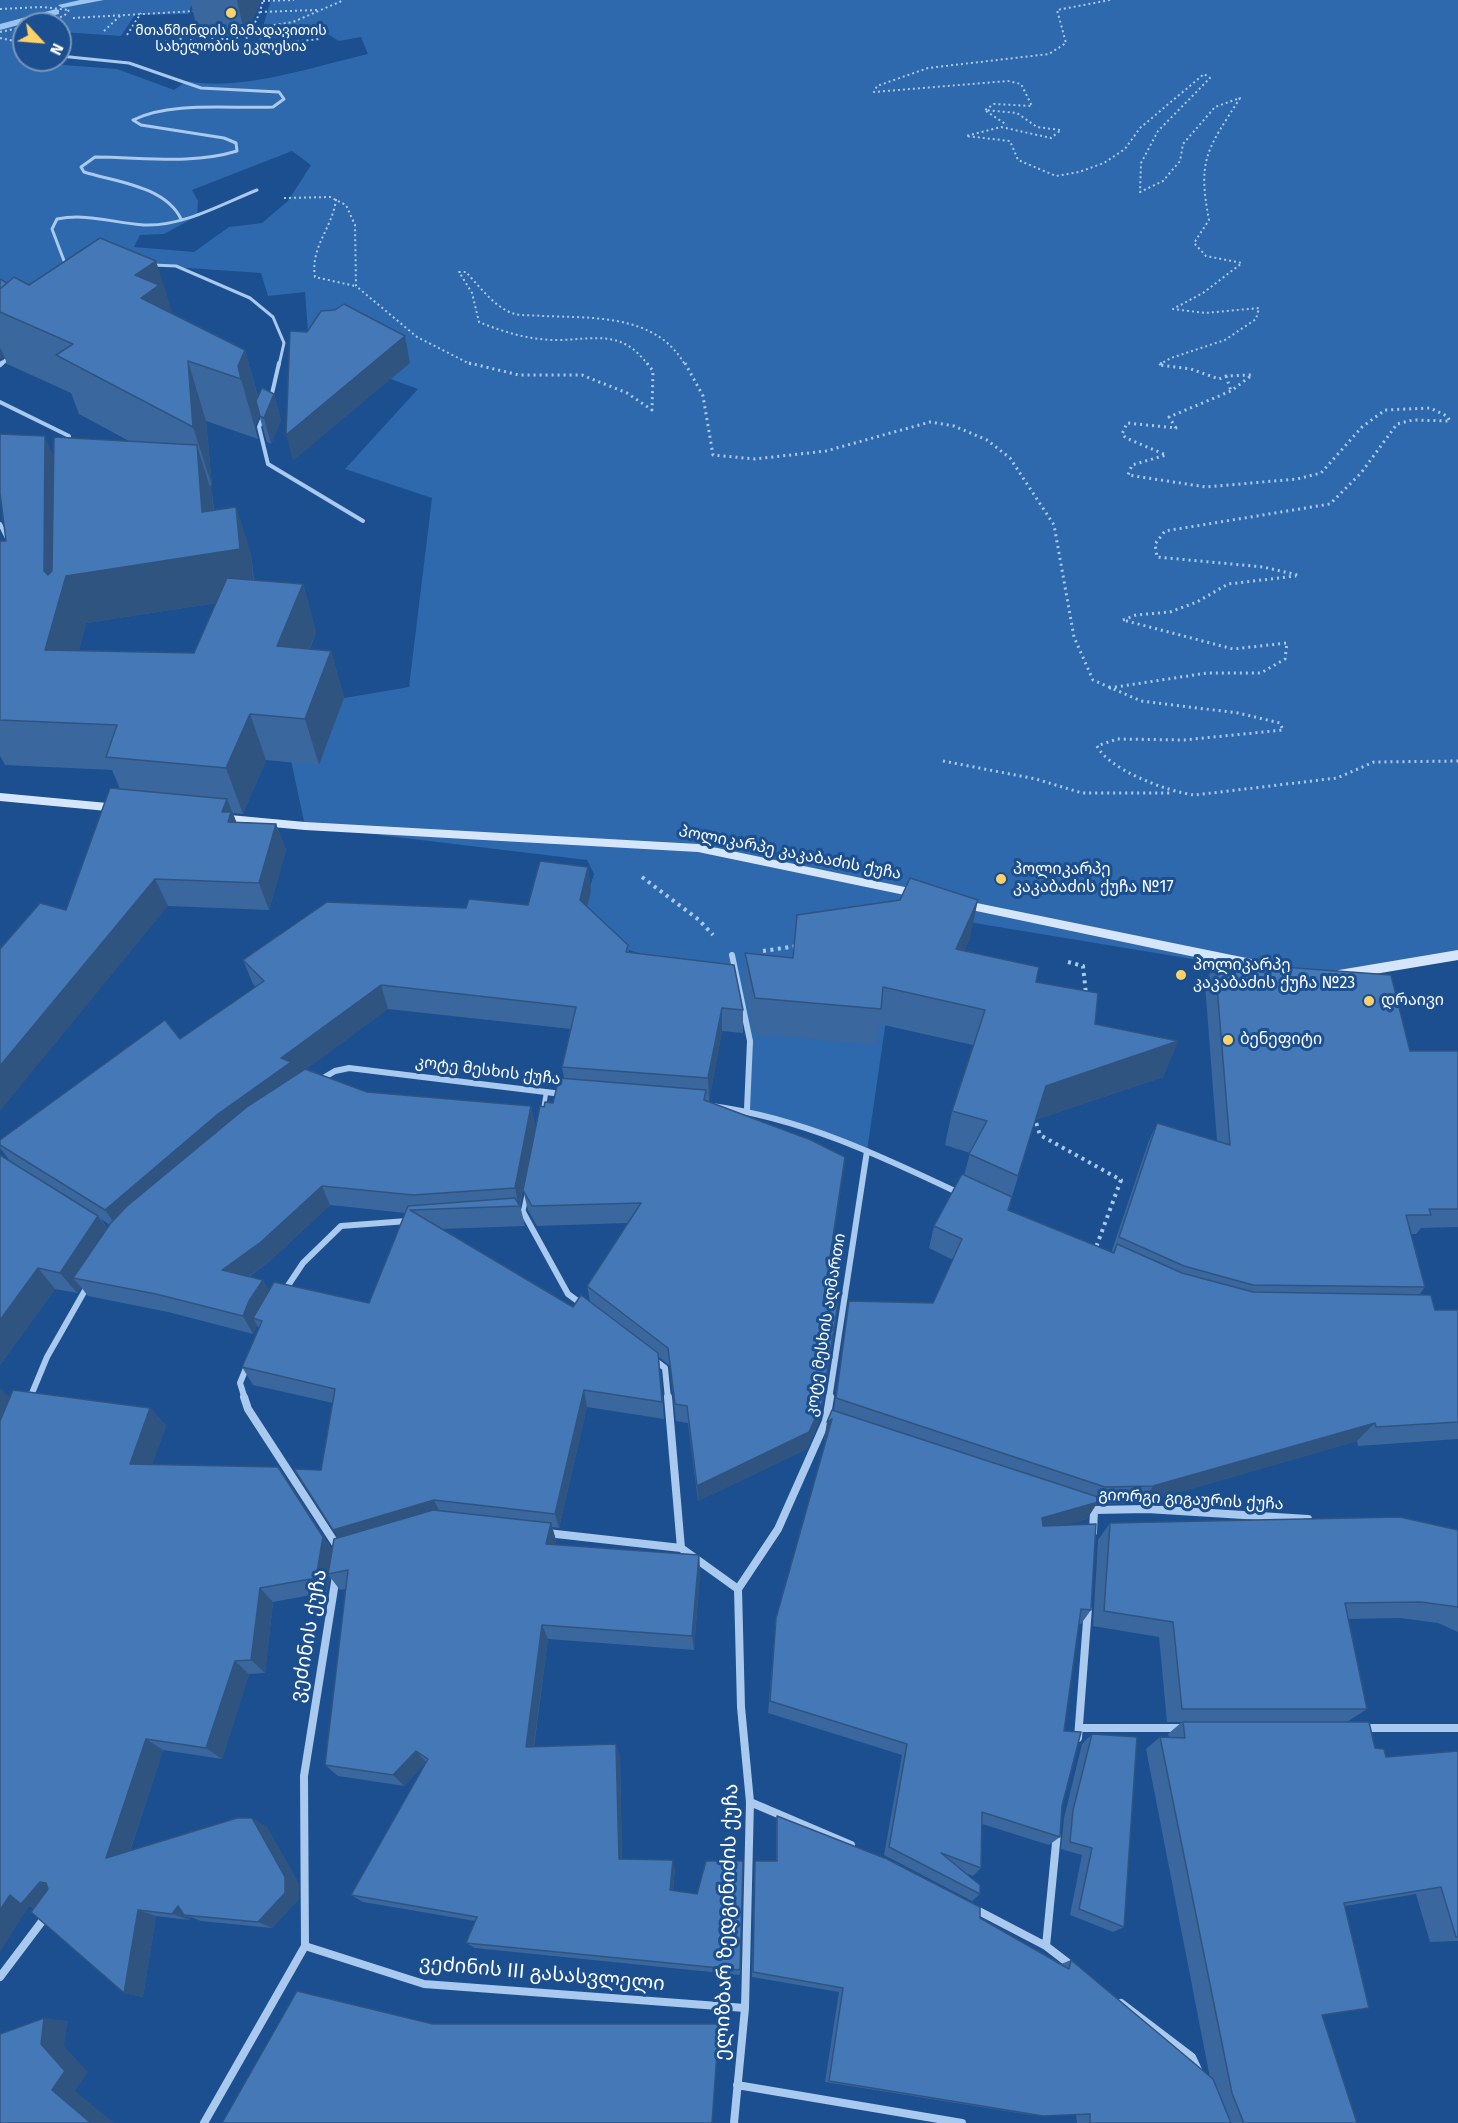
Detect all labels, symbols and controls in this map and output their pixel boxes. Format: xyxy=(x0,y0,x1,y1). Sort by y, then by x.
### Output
marker: მთაწმინდის მამადავითის სახელობის ეკლესია xyxy=(224,6,238,20)
north arrow xyxy=(12,12,72,72)
place label: მთაწმინდის მამადავითის სახელობის ეკლესია xyxy=(135,23,327,56)
text: N xyxy=(46,40,68,58)
street label: პოლიკარპე კაკაბაძის ქუჩა xyxy=(677,822,903,884)
place label: პოლიკარპე კაკაბაძის ქუჩა №17 xyxy=(1013,860,1174,898)
marker: პოლიკარპე კაკაბაძის ქუჩა №17 xyxy=(994,872,1008,886)
place label: პოლიკარპე კაკაბაძის ქუჩა №23 xyxy=(1193,956,1355,994)
marker: პოლიკარპე კაკაბაძის ქუჩა №23 xyxy=(1174,968,1188,982)
place label: დრაივი xyxy=(1381,991,1444,1011)
marker: დრაივი xyxy=(1362,994,1376,1008)
place label: ბენეფიტი xyxy=(1240,1030,1322,1050)
marker: ბენეფიტი xyxy=(1221,1033,1235,1047)
street label: კოტე მესხის ქუჩა xyxy=(414,1053,562,1089)
street label: კოტე მესხის აღმართი xyxy=(802,1232,850,1418)
street label: გიორგი გიგაურის ქუჩა xyxy=(1098,1486,1284,1514)
street label: ვეძინის ქუჩა xyxy=(285,1568,333,1704)
street label: ელიზბარ ზედგინიძის ქუჩა xyxy=(710,1783,744,2061)
street label: ვეძინის III გასასვლელი xyxy=(418,1951,666,1997)

